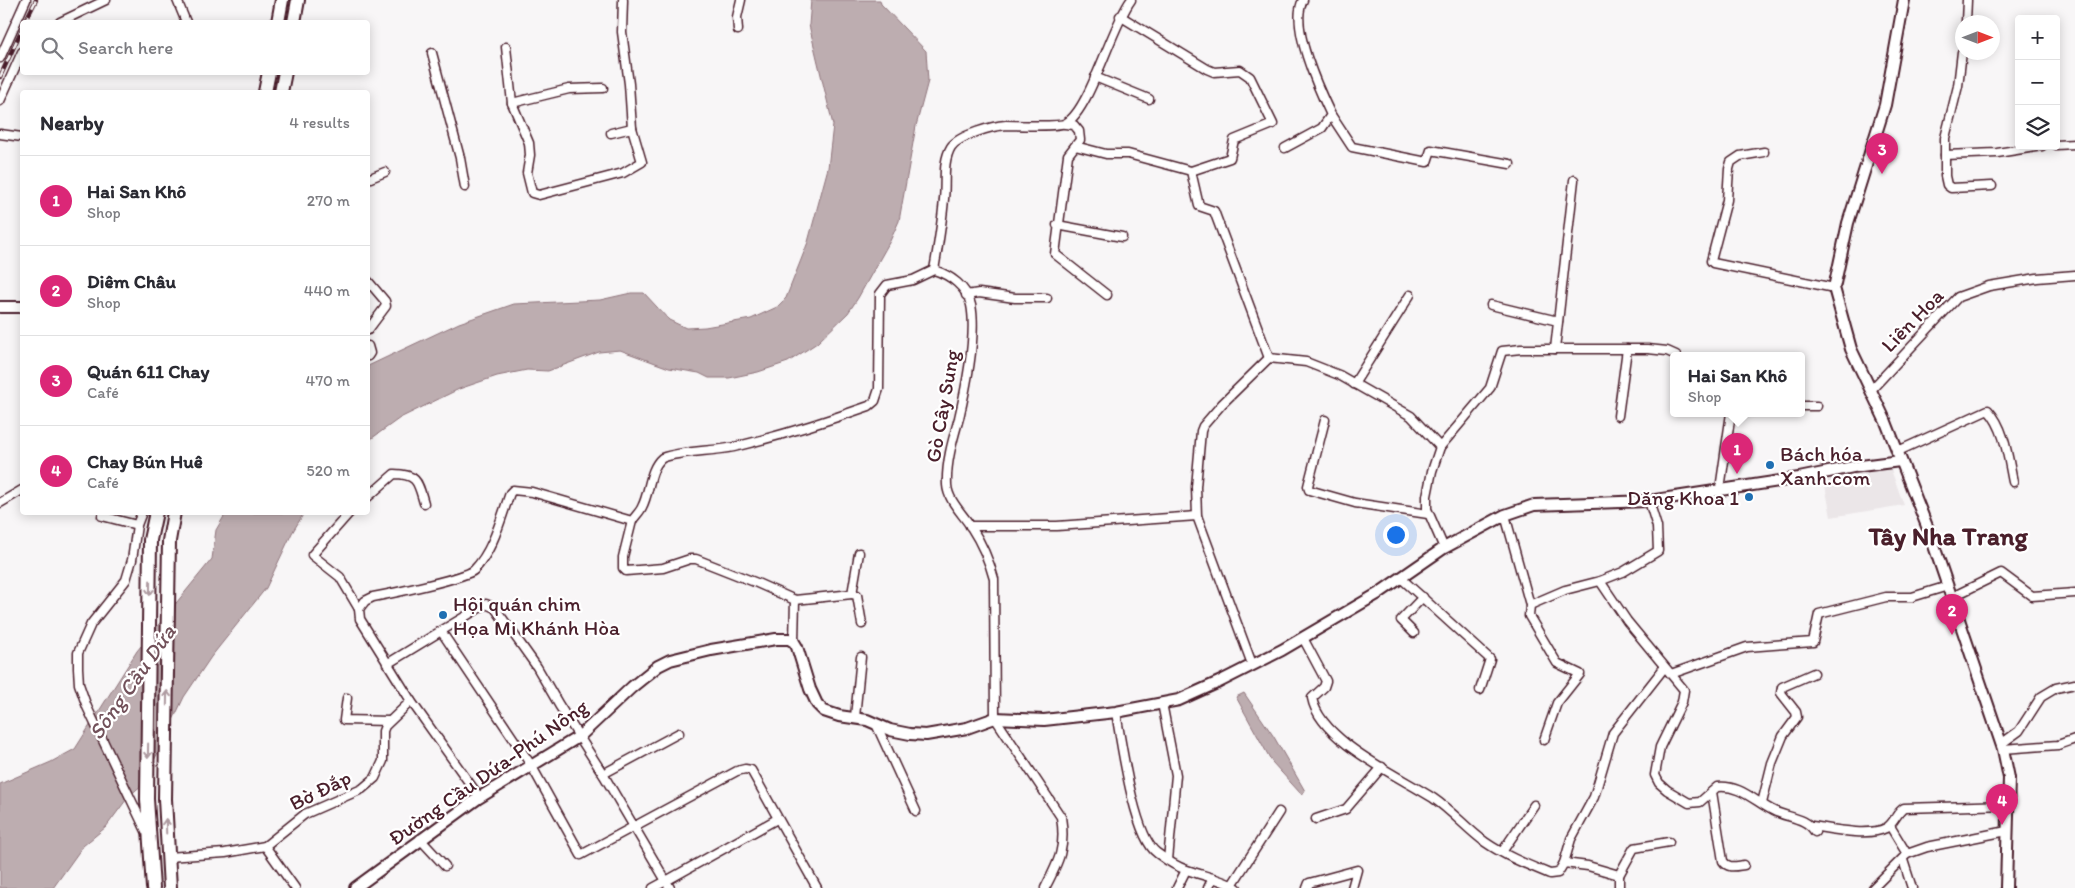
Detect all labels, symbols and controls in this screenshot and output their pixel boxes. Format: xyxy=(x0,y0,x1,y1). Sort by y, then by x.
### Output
north arrow xyxy=(1955,15,2000,60)
map controls xyxy=(2015,15,2060,150)
button: + xyxy=(2015,15,2060,60)
search box xyxy=(20,20,370,75)
icon: search xyxy=(38,34,66,62)
text: Search here xyxy=(78,36,173,59)
button: − xyxy=(2015,60,2060,105)
button: layers xyxy=(2015,105,2060,150)
text: Nearby xyxy=(40,110,104,135)
text: 4 results xyxy=(289,113,350,132)
pin: 3 xyxy=(1866,133,1898,174)
text: Hai San Khô xyxy=(87,180,186,203)
text: 1 xyxy=(52,191,60,210)
text: 270 m xyxy=(307,191,350,210)
text: Shop xyxy=(87,203,121,222)
text: Diêm Châu xyxy=(87,270,176,293)
text: 2 xyxy=(52,281,60,300)
text: 440 m xyxy=(304,281,350,300)
street label: Liên Hoa xyxy=(1876,283,1948,357)
text: Shop xyxy=(87,293,121,312)
street label: Gò Cây Sung xyxy=(920,347,964,464)
popup xyxy=(1670,352,1805,417)
text: Quán 611 Chay xyxy=(87,360,209,383)
text: Hai San Khô xyxy=(1688,364,1787,387)
text: 3 xyxy=(52,371,60,390)
text: 470 m xyxy=(306,371,350,390)
text: Café xyxy=(87,383,119,402)
text: Shop xyxy=(1688,387,1722,406)
pin: 1 xyxy=(1721,433,1753,474)
place label: Bách hóa Xanh.com xyxy=(1780,441,1871,490)
text: Chay Bún Huê xyxy=(87,450,203,473)
marker: Bách hóa Xanh.com xyxy=(1764,459,1776,471)
text: 4 xyxy=(51,461,61,480)
text: 520 m xyxy=(306,461,350,480)
text: Café xyxy=(87,473,119,492)
place label: Dăng Khoa 1 xyxy=(1627,485,1739,510)
marker: Dăng Khoa 1 xyxy=(1743,491,1755,503)
district label: Tây Nha Trang xyxy=(1867,520,2028,552)
your location xyxy=(1383,522,1409,548)
one-way arrow xyxy=(145,580,155,596)
place label: Hội quán chim Họa Mi Khánh Hòa xyxy=(453,591,620,640)
pin: 2 xyxy=(1936,594,1968,635)
marker: Hội quán chim Họa Mi Khánh Hòa xyxy=(437,609,449,621)
water label: Sông Cầu Dứa xyxy=(83,619,182,745)
one-way arrow xyxy=(162,690,172,706)
street label: Đường Cầu Dứa-Phú Nông xyxy=(383,693,593,850)
one-way arrow xyxy=(143,742,153,759)
street label: Bờ Đắp xyxy=(285,764,355,816)
pin: 4 xyxy=(1986,784,2018,825)
one-way arrow xyxy=(162,818,171,834)

